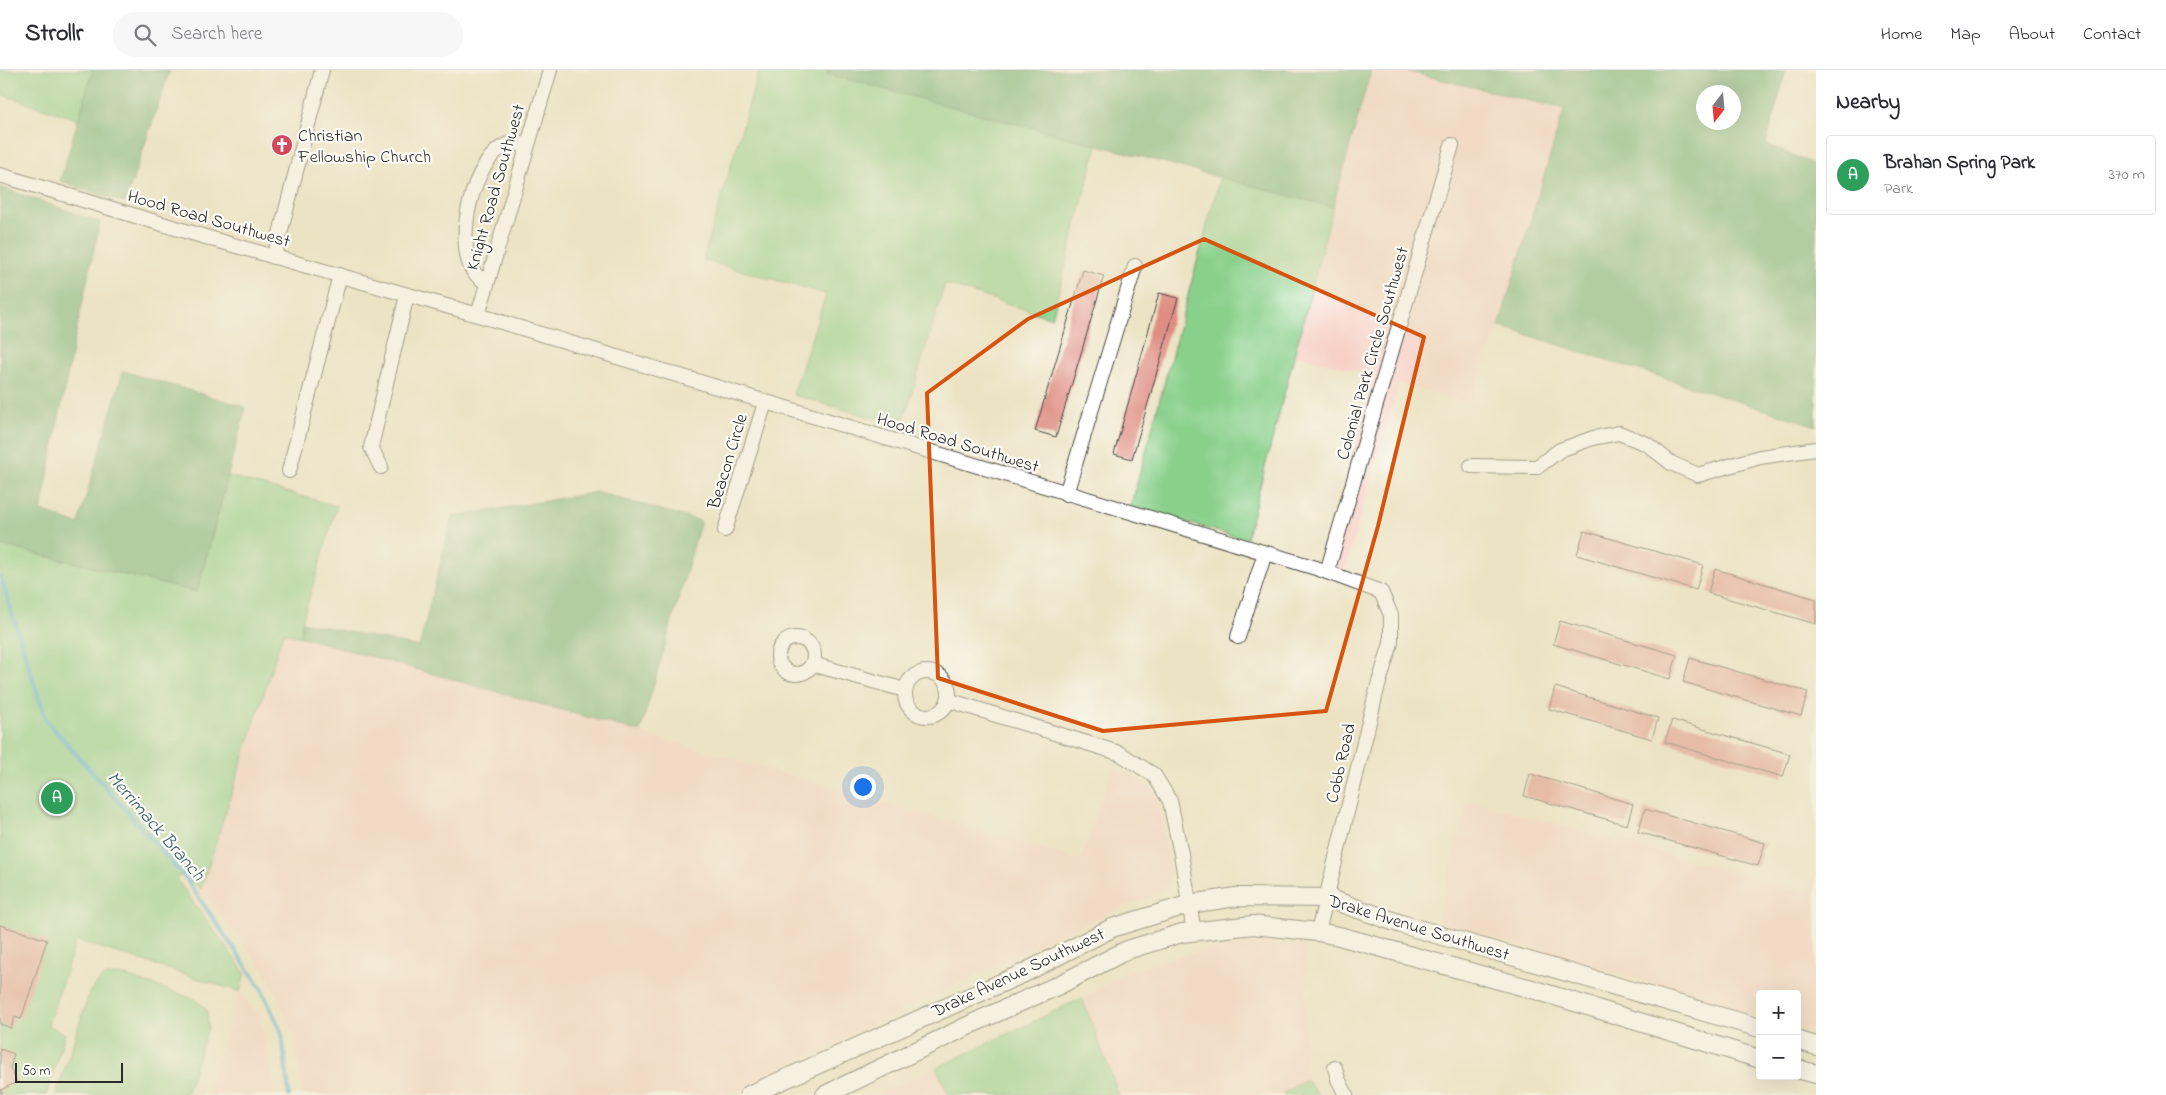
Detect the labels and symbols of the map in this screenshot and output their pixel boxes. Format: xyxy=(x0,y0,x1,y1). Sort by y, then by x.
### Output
north arrow xyxy=(1696,85,1741,130)
street label: Knight Road Southwest xyxy=(461,101,534,274)
place label: Christian Fellowship Church xyxy=(297,124,431,171)
church icon: Christian Fellowship Church xyxy=(270,133,294,157)
street label: Hood Road Southwest xyxy=(124,184,293,256)
street label: Colonial Park Circle Southwest xyxy=(1331,244,1417,463)
street label: Hood Road Southwest xyxy=(873,407,1042,481)
street label: Beacon Circle xyxy=(702,410,756,513)
street label: Cobb Road xyxy=(1320,721,1364,806)
water label: Merrimack Branch xyxy=(100,766,211,888)
your location xyxy=(850,774,876,800)
pin: A xyxy=(41,779,73,817)
street label: Drake Avenue Southwest xyxy=(1324,889,1512,969)
street label: Drake Avenue Southwest xyxy=(927,922,1110,1026)
scale bar xyxy=(15,1060,122,1083)

